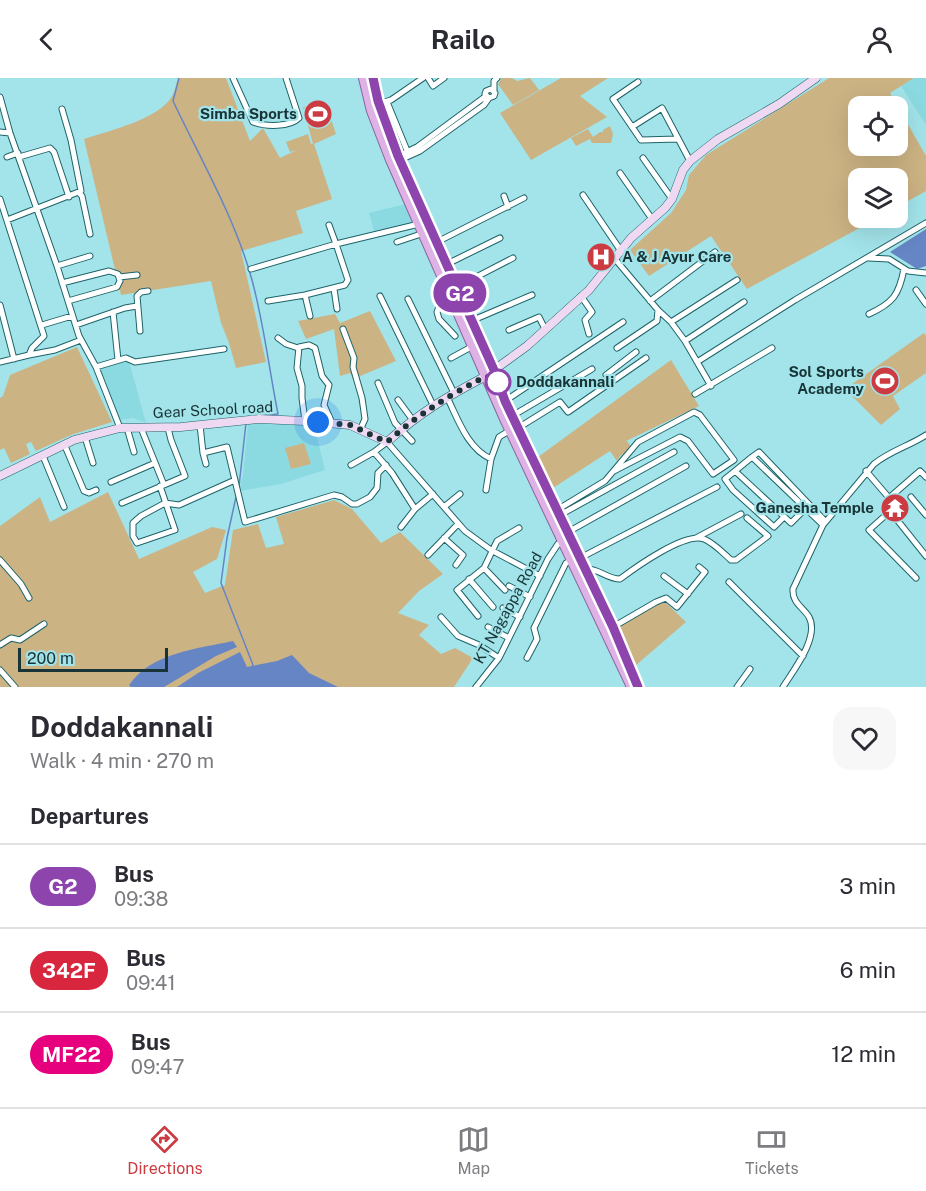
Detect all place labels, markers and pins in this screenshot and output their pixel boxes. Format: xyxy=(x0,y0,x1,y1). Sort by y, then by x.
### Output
sports icon: Simba Sports xyxy=(302,98,334,130)
place label: Simba Sports xyxy=(200,105,297,122)
hospital icon: A & J Ayur Care xyxy=(585,241,617,273)
place label: A & J Ayur Care xyxy=(622,248,732,265)
place label: Sol Sports Academy xyxy=(788,363,865,397)
sports icon: Sol Sports Academy xyxy=(869,365,901,397)
marker: Doddakannali xyxy=(485,369,511,395)
place label: Doddakannali xyxy=(516,373,614,390)
temple icon: Ganesha Temple xyxy=(879,492,911,524)
place label: Ganesha Temple xyxy=(756,499,874,516)

